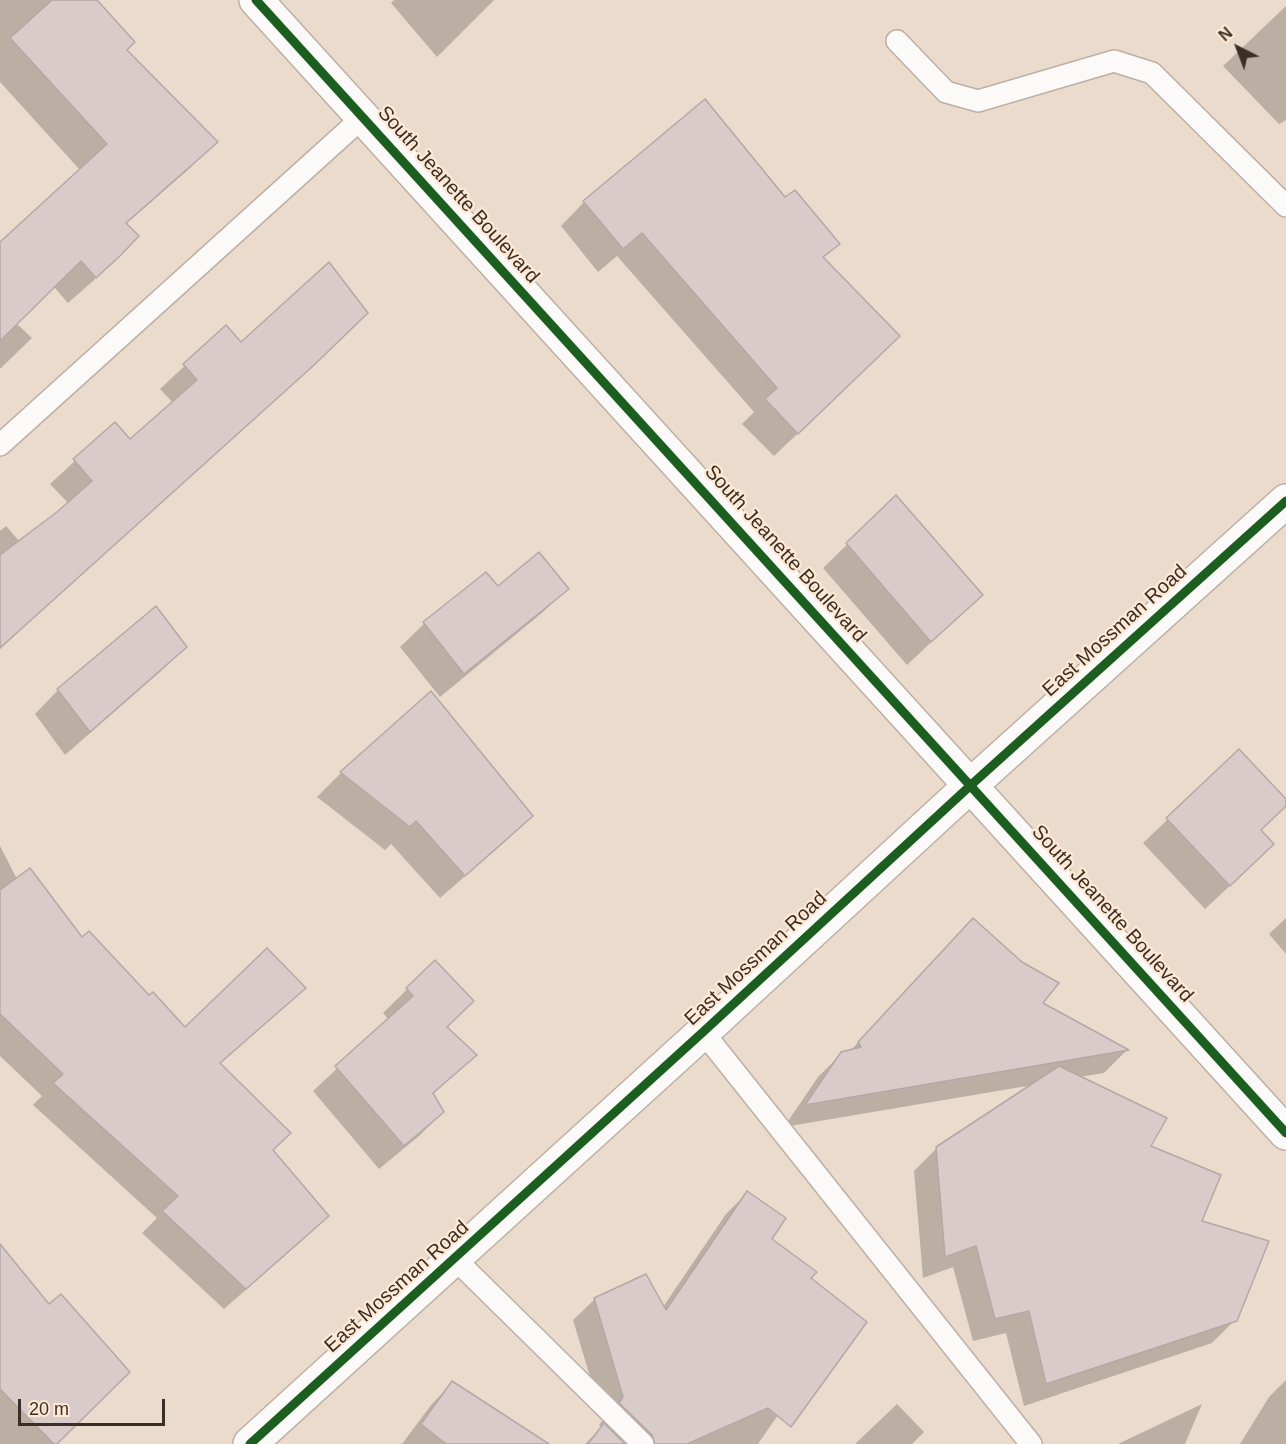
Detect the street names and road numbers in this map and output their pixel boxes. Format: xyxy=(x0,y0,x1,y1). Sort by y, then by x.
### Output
street label: South Jeanette Boulevard xyxy=(372,101,544,289)
street label: South Jeanette Boulevard xyxy=(699,460,871,648)
street label: East Mossman Road xyxy=(1038,560,1192,702)
street label: South Jeanette Boulevard xyxy=(1026,820,1198,1008)
street label: East Mossman Road xyxy=(680,887,832,1031)
street label: East Mossman Road xyxy=(320,1216,474,1358)

